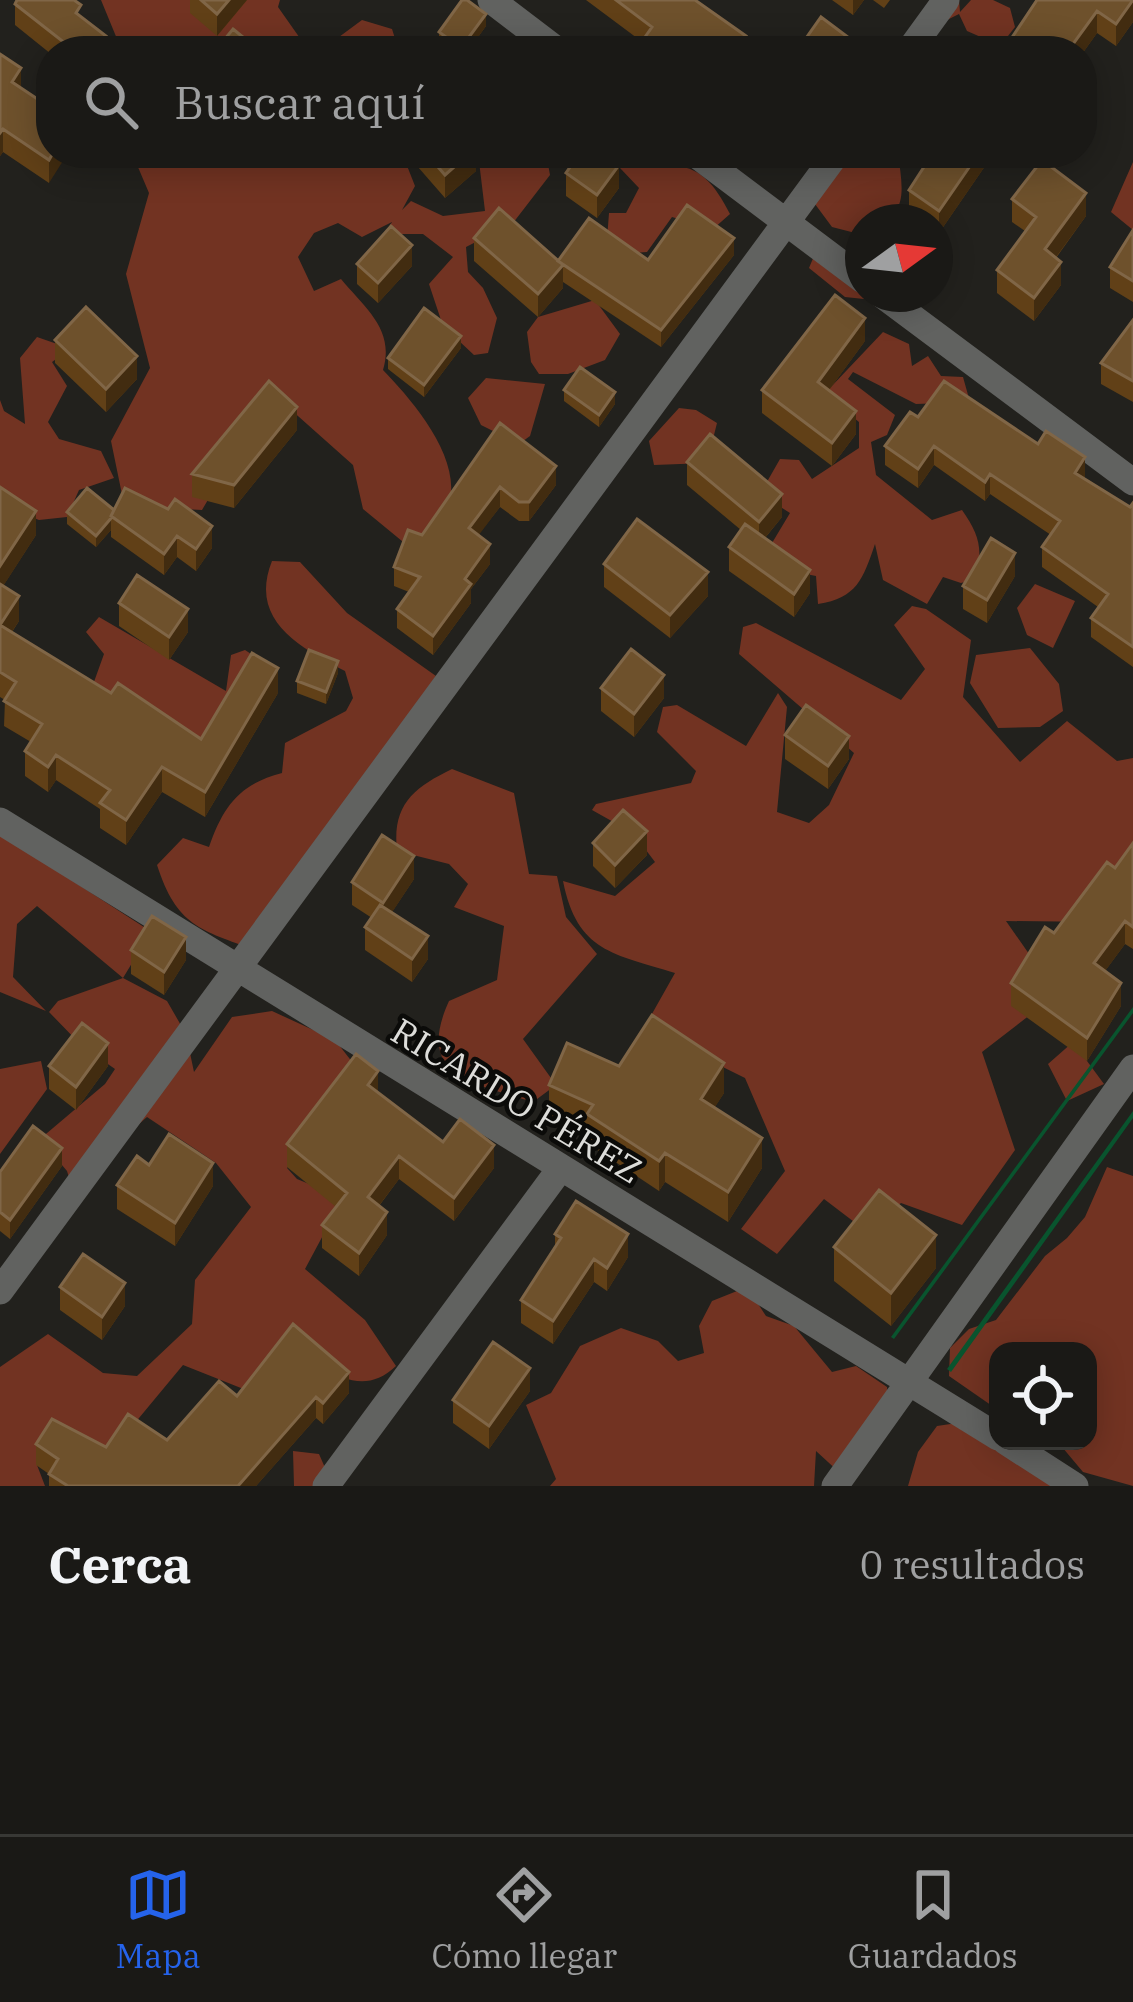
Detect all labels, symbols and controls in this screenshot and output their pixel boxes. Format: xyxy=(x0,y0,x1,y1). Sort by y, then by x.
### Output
search box xyxy=(36,36,1097,168)
icon: search xyxy=(78,69,144,135)
text: Buscar aquí xyxy=(174,73,425,131)
north arrow xyxy=(845,204,953,312)
street label: RICARDO PÉREZ xyxy=(383,1007,651,1193)
map controls xyxy=(989,1342,1097,1450)
button: locate xyxy=(989,1342,1097,1450)
text: Cerca xyxy=(48,1531,192,1597)
text: 0 resultados xyxy=(860,1539,1085,1590)
tab: Mapa xyxy=(115,1862,201,1977)
tab: Cómo llegar xyxy=(432,1862,617,1977)
tab: Guardados xyxy=(848,1862,1018,1977)

